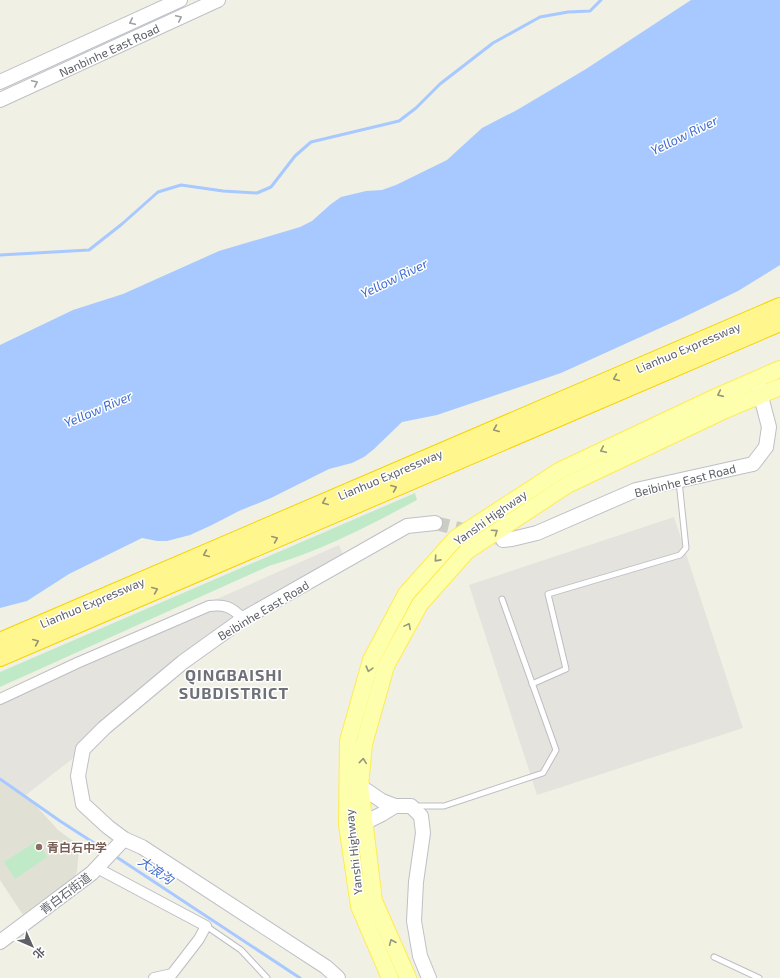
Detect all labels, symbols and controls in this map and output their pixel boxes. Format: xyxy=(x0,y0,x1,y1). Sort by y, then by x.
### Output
one-way arrow xyxy=(175,15,183,23)
one-way arrow xyxy=(128,17,136,25)
street label: Nanbinhe East Road xyxy=(57,21,161,79)
one-way arrow xyxy=(31,80,39,88)
water label: Yellow River xyxy=(648,112,721,158)
water label: Yellow River xyxy=(358,255,431,301)
street label: Lianhuo Expressway xyxy=(634,318,743,375)
one-way arrow xyxy=(612,373,619,381)
water label: Yellow River xyxy=(61,387,135,431)
one-way arrow xyxy=(717,390,724,398)
one-way arrow xyxy=(493,424,501,432)
street label: Lianhuo Expressway xyxy=(336,445,445,502)
one-way arrow xyxy=(600,445,607,453)
street label: Beibinhe East Road xyxy=(633,461,737,499)
one-way arrow xyxy=(390,485,398,493)
street label: Yanshi Highway xyxy=(451,486,530,547)
one-way arrow xyxy=(322,498,329,506)
one-way arrow xyxy=(491,529,498,536)
one-way arrow xyxy=(270,536,278,544)
one-way arrow xyxy=(202,549,209,557)
one-way arrow xyxy=(435,555,442,562)
street label: Lianhuo Expressway xyxy=(38,573,147,630)
street label: Beibinhe East Road xyxy=(215,577,311,643)
one-way arrow xyxy=(152,587,159,595)
one-way arrow xyxy=(403,622,411,630)
one-way arrow xyxy=(31,639,39,647)
district label: QINGBAISHI SUBDISTRICT xyxy=(179,665,289,702)
one-way arrow xyxy=(365,665,374,672)
one-way arrow xyxy=(358,758,367,764)
street label: Yanshi Highway xyxy=(341,808,364,895)
place label: 青白石中学 xyxy=(47,840,107,854)
marker: 青白石中学 xyxy=(34,842,44,852)
water label: 大浪沟 xyxy=(135,852,178,889)
street label: 青白石街道 xyxy=(37,869,93,917)
north arrow xyxy=(12,926,52,966)
one-way arrow xyxy=(389,939,397,947)
text: 北 xyxy=(31,945,48,962)

